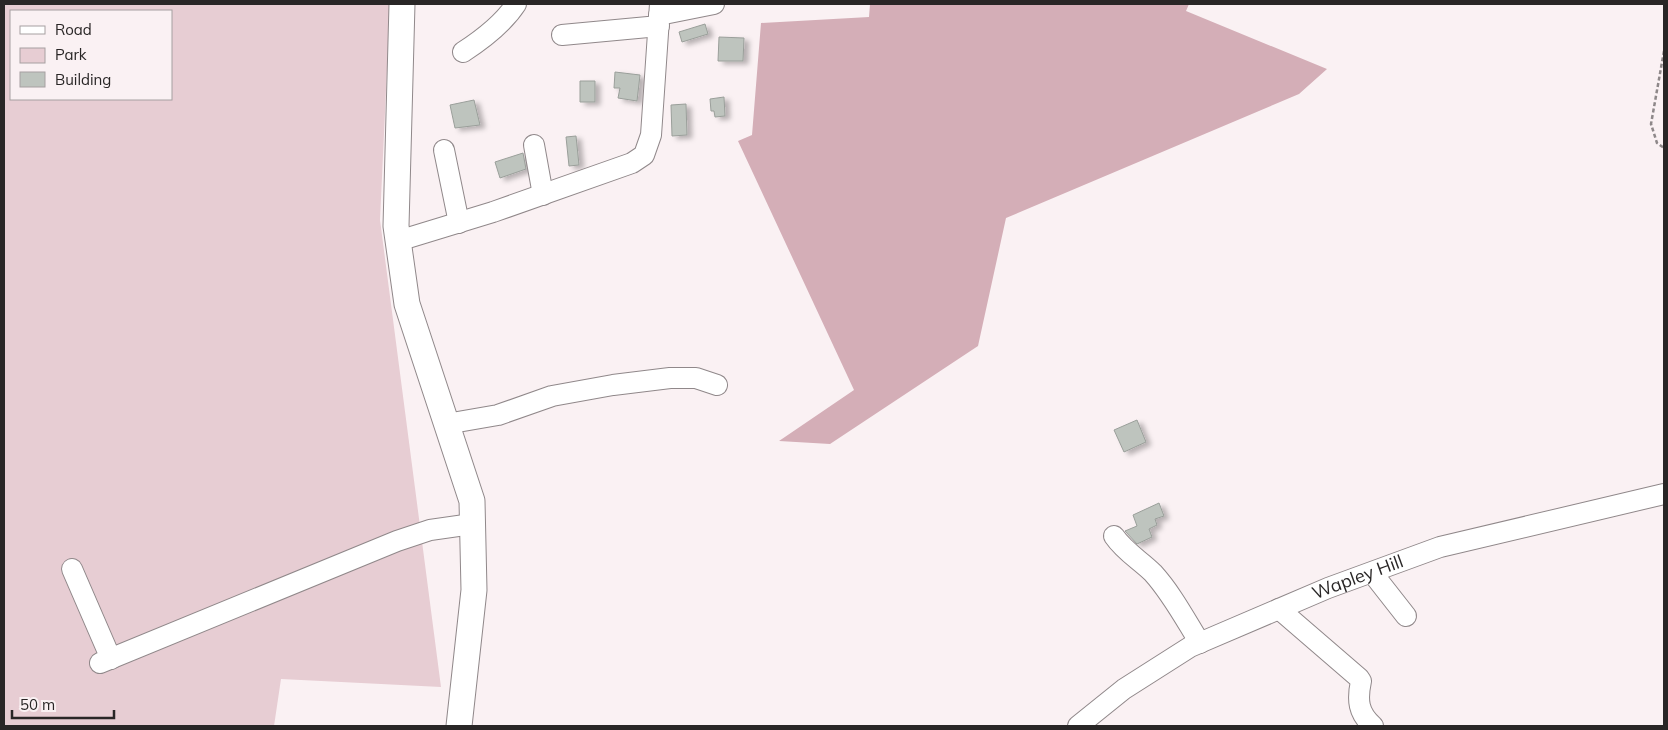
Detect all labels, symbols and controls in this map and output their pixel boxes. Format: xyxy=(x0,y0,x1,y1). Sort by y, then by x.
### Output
legend xyxy=(10,10,172,100)
text: Road xyxy=(55,20,92,39)
text: Park xyxy=(55,45,87,64)
text: Building xyxy=(55,70,111,89)
street label: Wapley Hill xyxy=(1308,549,1406,604)
scale bar xyxy=(12,688,115,720)
text: 50 m xyxy=(20,695,55,714)

